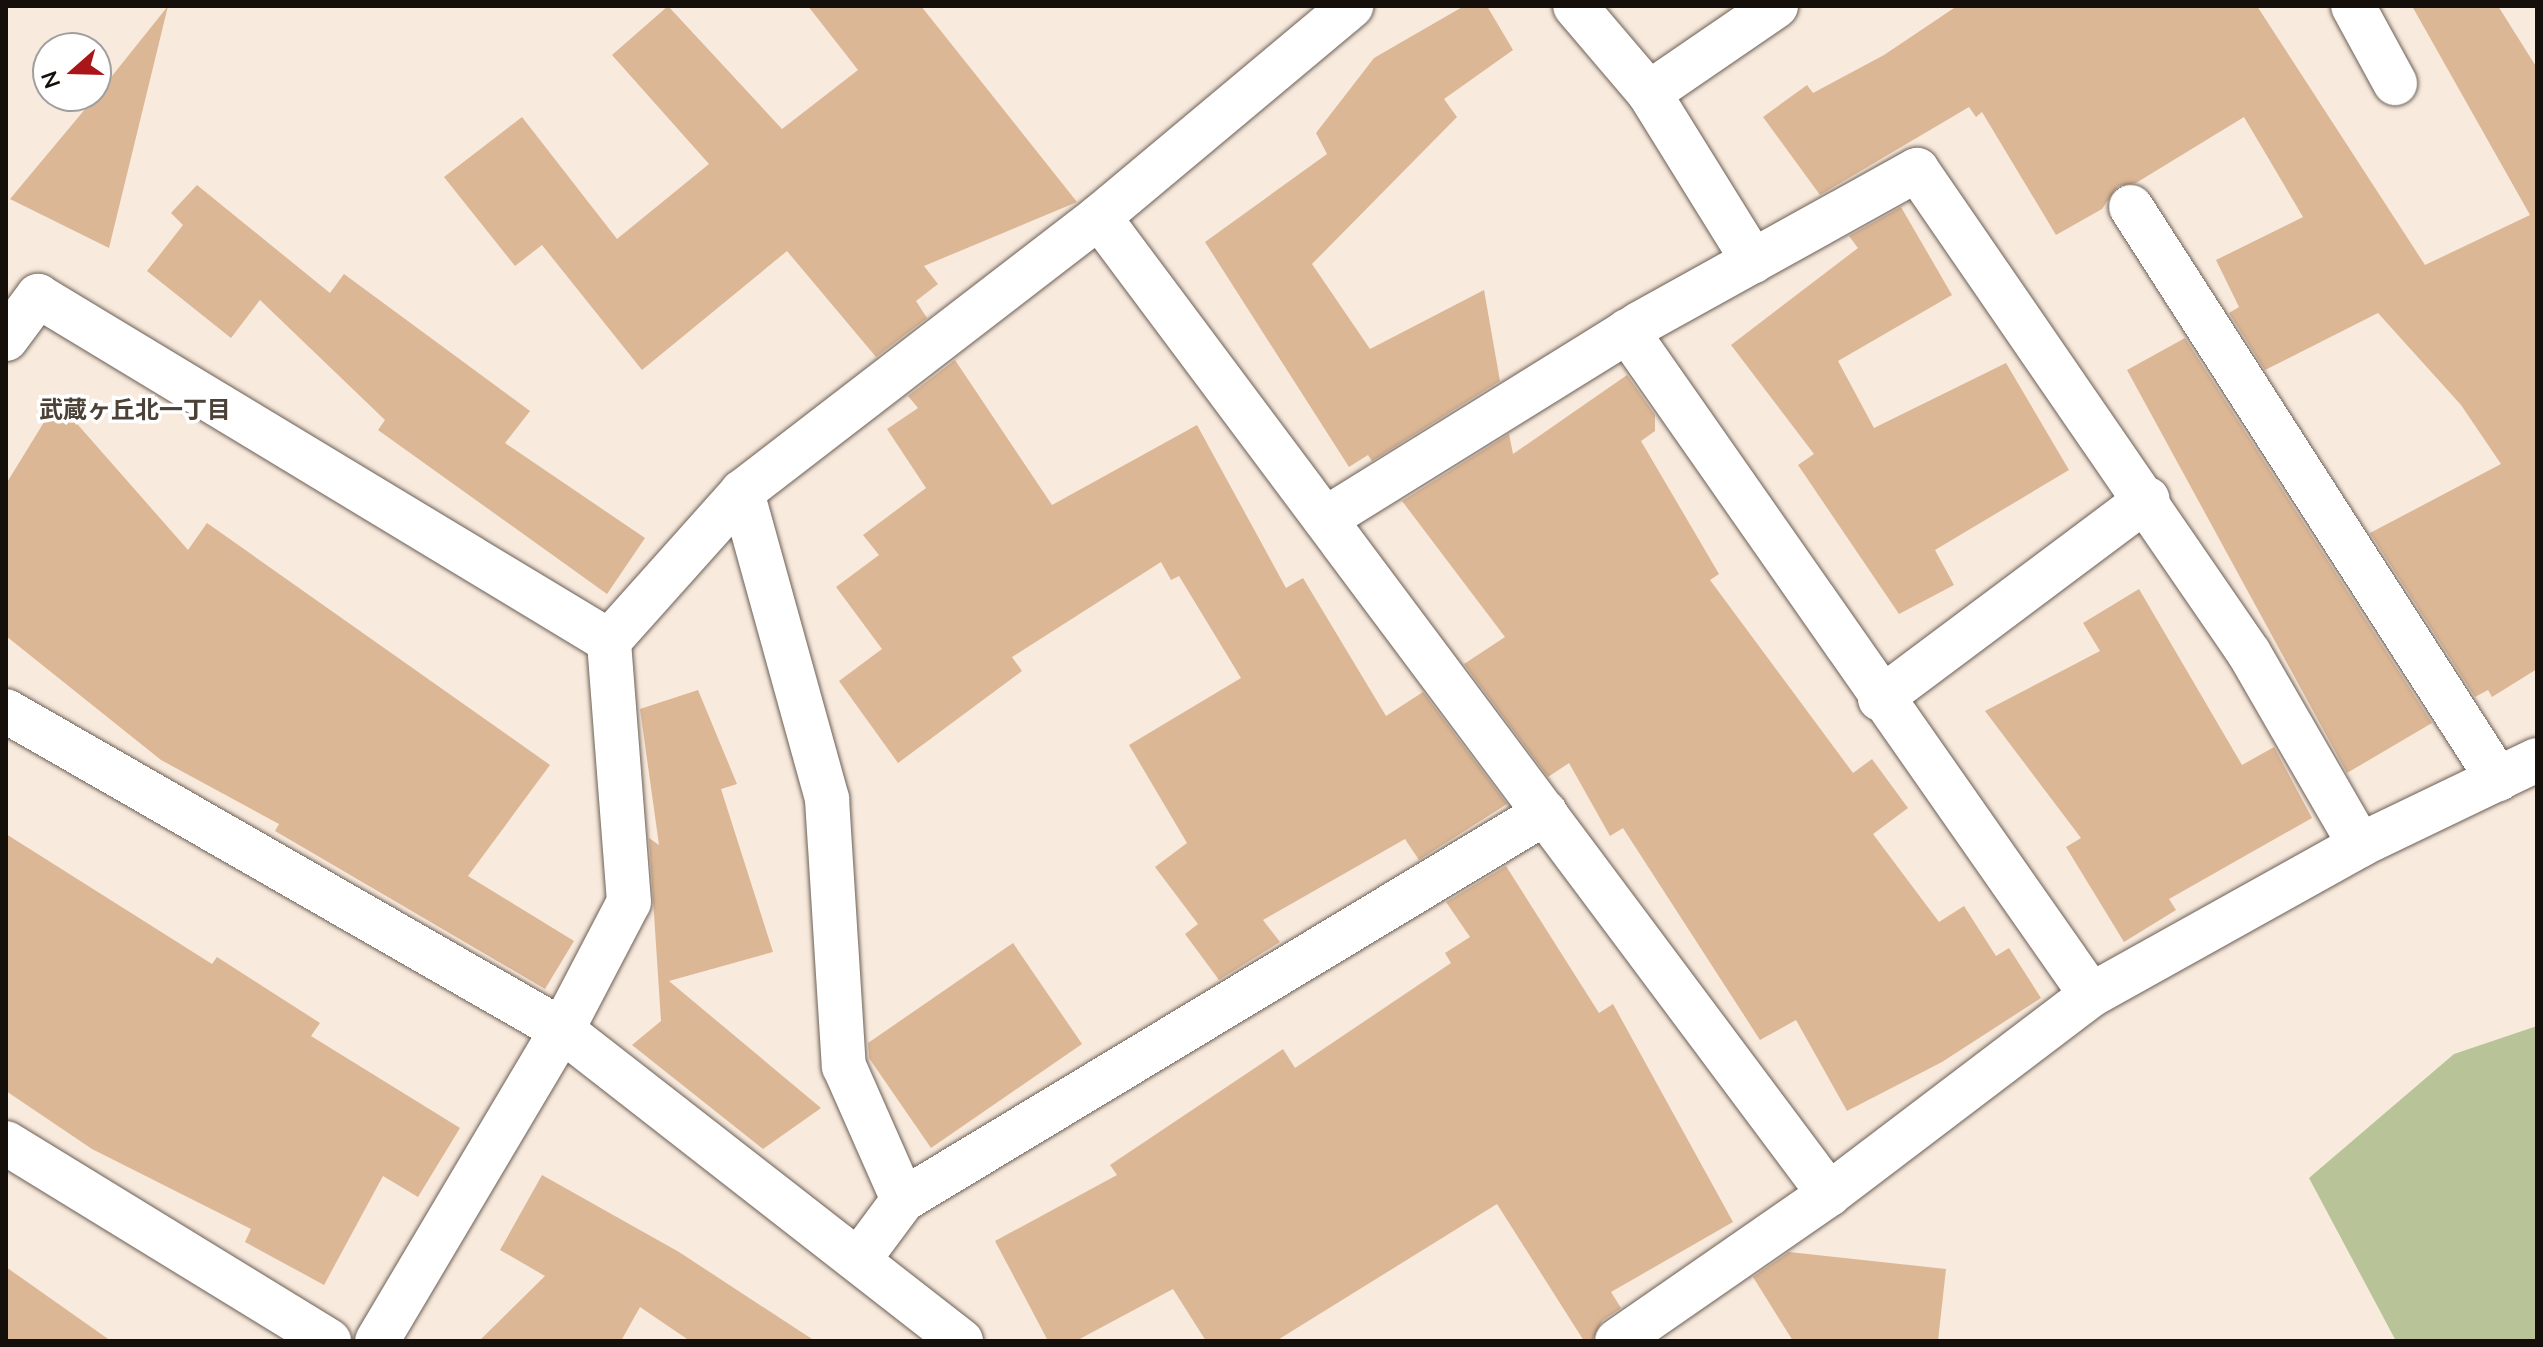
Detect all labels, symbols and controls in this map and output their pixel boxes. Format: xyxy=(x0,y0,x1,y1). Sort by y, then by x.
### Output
north arrow xyxy=(32,32,112,112)
text: N xyxy=(34,67,68,92)
district label: 武蔵ヶ丘北一丁目 xyxy=(39,397,231,425)

